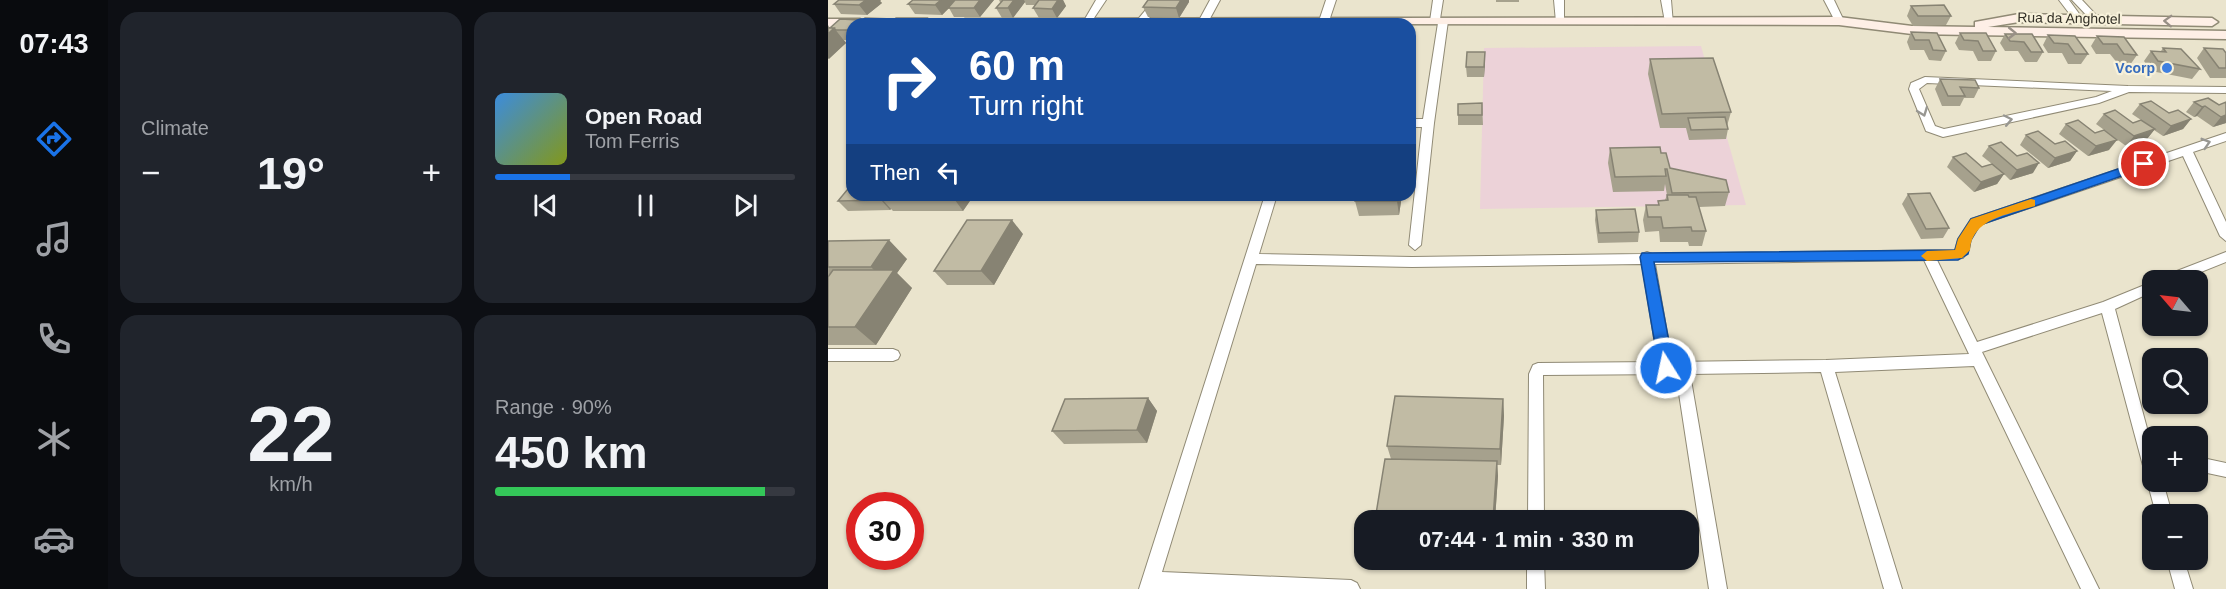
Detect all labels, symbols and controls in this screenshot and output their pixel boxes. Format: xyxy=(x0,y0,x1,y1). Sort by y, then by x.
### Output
street label: Rua da Anghotel xyxy=(2017,9,2121,27)
one-way arrow xyxy=(2163,15,2172,27)
one-way arrow xyxy=(2008,27,2017,39)
text: 07:43 xyxy=(19,29,89,59)
icon: right xyxy=(870,42,948,120)
text: 60 m xyxy=(969,42,1065,89)
place label: Vcorp xyxy=(2115,60,2155,76)
marker: Vcorp xyxy=(2160,61,2174,75)
text: Turn right xyxy=(969,91,1084,121)
text: Open Road xyxy=(585,104,702,129)
one-way arrow xyxy=(1916,105,1928,116)
one-way arrow xyxy=(2003,114,2013,127)
text: Climate xyxy=(141,117,209,139)
icon: directions xyxy=(33,118,75,160)
text: Tom Ferris xyxy=(585,130,679,152)
pin xyxy=(2118,138,2169,189)
one-way arrow xyxy=(2200,138,2211,150)
icon: arrive xyxy=(2127,147,2160,180)
text: 19° xyxy=(257,148,325,199)
text: − xyxy=(141,154,160,191)
text: + xyxy=(422,154,441,191)
icon: left xyxy=(932,156,965,189)
text: Then xyxy=(870,160,920,185)
icon: previous xyxy=(529,189,562,222)
icon: pause xyxy=(629,189,662,222)
icon: next xyxy=(729,189,762,222)
icon: music xyxy=(33,218,75,260)
north arrow xyxy=(2142,270,2208,336)
map controls xyxy=(2142,270,2208,570)
icon: phone xyxy=(33,318,75,360)
position arrow xyxy=(1634,336,1698,400)
button: search xyxy=(2142,348,2208,414)
text: 22 xyxy=(248,390,334,478)
text: Range · 90% xyxy=(495,396,612,418)
icon: climate xyxy=(33,418,75,460)
button: + xyxy=(2142,426,2208,492)
text: 450 km xyxy=(495,427,648,478)
text: km/h xyxy=(269,473,313,495)
speed limit sign: 30 xyxy=(846,492,924,570)
button: − xyxy=(2142,504,2208,570)
icon: car xyxy=(33,518,75,560)
text: 07:44 · 1 min · 330 m xyxy=(1419,527,1634,552)

